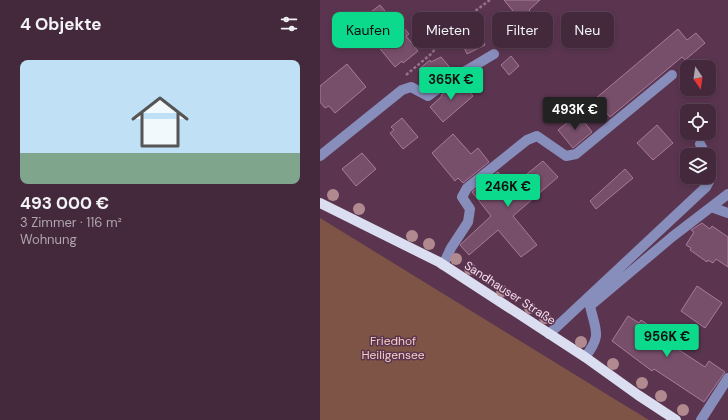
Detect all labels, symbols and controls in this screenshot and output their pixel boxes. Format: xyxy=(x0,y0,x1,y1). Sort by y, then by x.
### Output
chip: Kaufen xyxy=(332,12,404,48)
chip: Mieten xyxy=(412,12,484,48)
chip: Filter xyxy=(492,12,553,48)
chip: Neu xyxy=(561,12,614,48)
text: 4 Objekte xyxy=(20,13,102,35)
icon: filters xyxy=(278,13,300,35)
north arrow xyxy=(680,60,716,96)
map controls xyxy=(680,60,716,184)
pin: 365K € xyxy=(418,67,484,101)
text: 365K € xyxy=(428,71,474,88)
icon: home xyxy=(124,86,196,158)
pin: 493K € xyxy=(542,97,608,131)
text: 493K € xyxy=(552,101,598,118)
button: locate xyxy=(680,104,716,140)
button: layers xyxy=(680,148,716,184)
pin: 246K € xyxy=(475,174,541,208)
text: 246K € xyxy=(485,178,531,195)
text: 493 000 € xyxy=(20,192,109,214)
text: 3 Zimmer · 116 m² xyxy=(20,214,122,231)
text: Wohnung xyxy=(20,231,77,248)
street label: Sandhauser Straße xyxy=(461,257,559,329)
pin: 956K € xyxy=(634,324,700,358)
text: 956K € xyxy=(644,328,690,345)
park label: Friedhof Heiligensee xyxy=(361,333,425,363)

